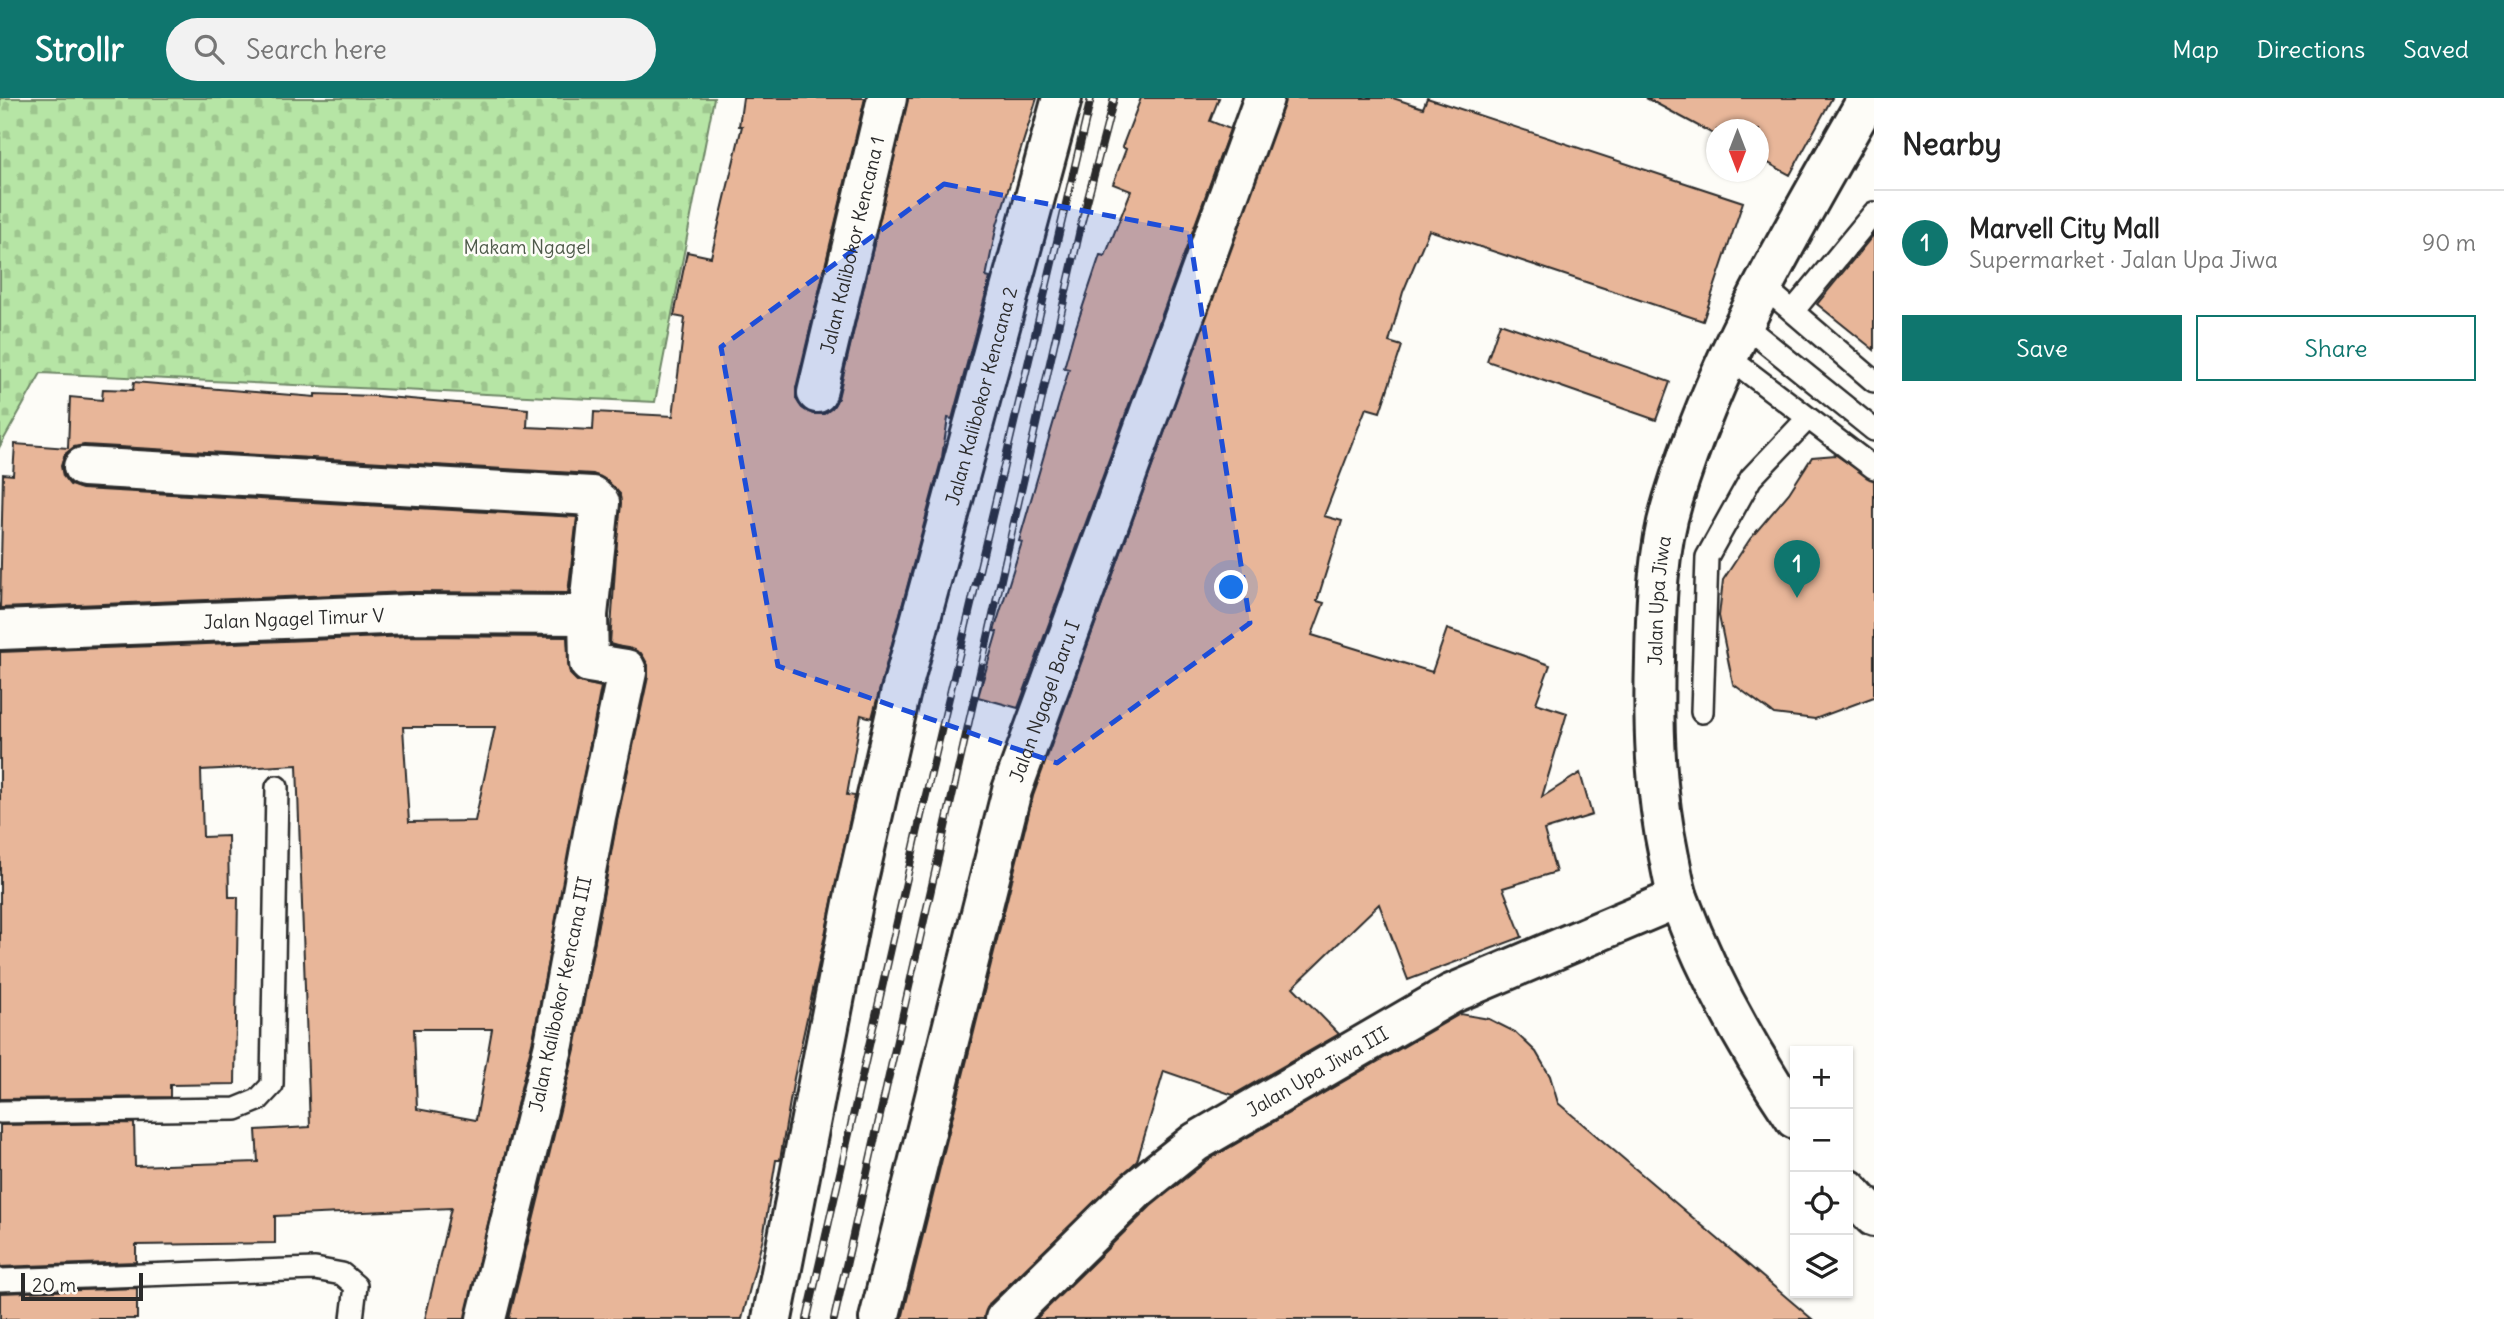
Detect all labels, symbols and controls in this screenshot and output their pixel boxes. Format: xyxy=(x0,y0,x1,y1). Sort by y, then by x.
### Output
search box xyxy=(166,18,656,81)
text: Strollr xyxy=(35,28,124,70)
icon: search xyxy=(190,30,228,68)
text: Search here xyxy=(246,33,387,66)
text: Map xyxy=(2172,34,2219,64)
text: Directions xyxy=(2257,34,2365,64)
text: Saved xyxy=(2403,34,2469,64)
north arrow xyxy=(1706,119,1769,182)
text: Nearby xyxy=(1902,125,2002,163)
street label: Jalan Kalibokor Kencana 1 xyxy=(815,134,889,356)
text: Marvell City Mall xyxy=(1969,212,2160,245)
text: 1 xyxy=(1920,228,1930,257)
text: 90 m xyxy=(2422,228,2476,257)
park label: Makam Ngagel xyxy=(463,235,591,259)
text: Supermarket · Jalan Upa Jiwa xyxy=(1969,245,2278,274)
street label: Jalan Kalibokor Kencana 2 xyxy=(940,284,1022,508)
button: Save xyxy=(1902,315,2182,381)
button: Share xyxy=(2196,315,2476,381)
street label: Jalan Upa Jiwa xyxy=(1643,534,1676,666)
pin: 1 xyxy=(1774,540,1820,598)
your location xyxy=(1214,570,1248,604)
street label: Jalan Ngagel Timur V xyxy=(203,603,385,634)
street label: Jalan Ngagel Baru I xyxy=(1004,617,1085,785)
street label: Jalan Kalibokor Kencana III xyxy=(523,874,597,1114)
street label: Jalan Upa Jiwa III xyxy=(1242,1021,1392,1122)
map controls xyxy=(1790,1046,1853,1298)
button: + xyxy=(1790,1046,1853,1109)
button: − xyxy=(1790,1109,1853,1172)
button: locate xyxy=(1790,1172,1853,1235)
button: layers xyxy=(1790,1235,1853,1298)
scale bar xyxy=(21,1270,144,1302)
text: 20 m xyxy=(32,1273,76,1297)

